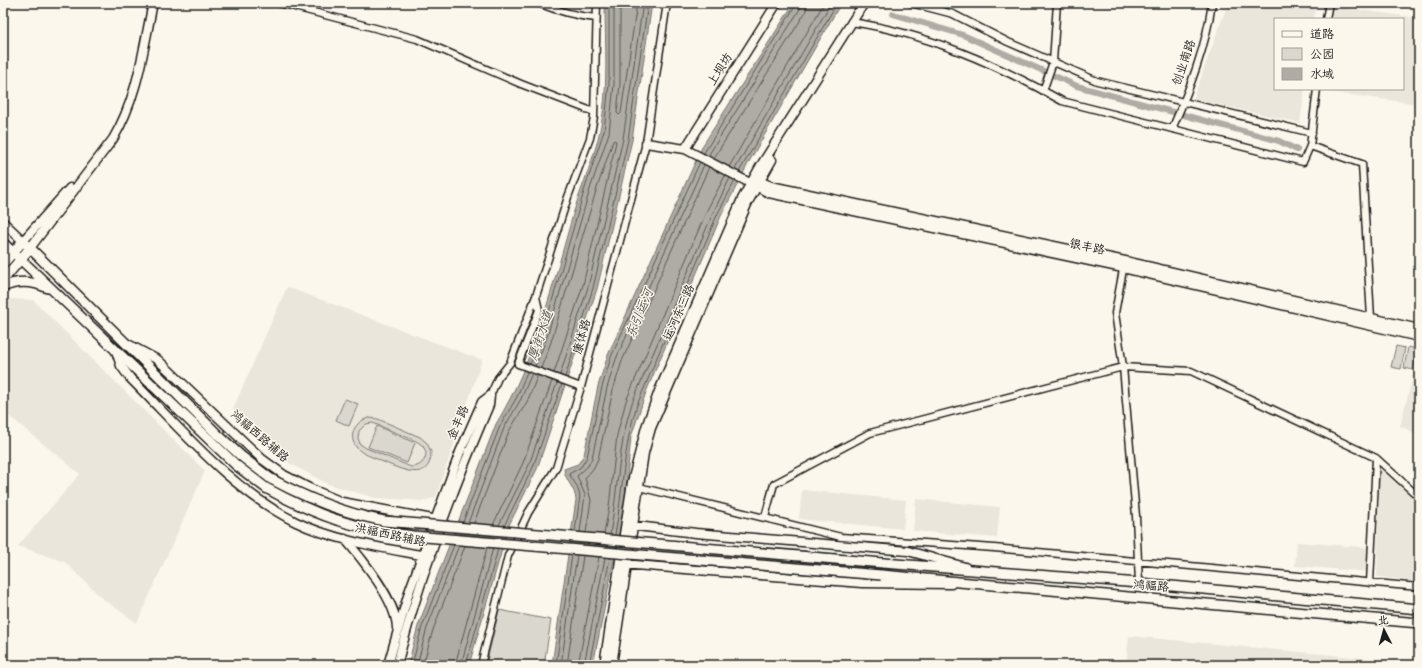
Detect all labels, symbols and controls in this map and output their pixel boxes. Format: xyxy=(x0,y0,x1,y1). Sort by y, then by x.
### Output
legend xyxy=(1274,18,1404,90)
text: 道路 xyxy=(1310,27,1334,44)
street label: 创业南路 xyxy=(1169,38,1201,88)
text: 公园 xyxy=(1310,47,1334,64)
street label: 上坝坊 xyxy=(704,50,738,90)
text: 水域 xyxy=(1310,67,1334,84)
street label: 银丰路 xyxy=(1068,236,1106,260)
street label: 运河东三路 xyxy=(660,282,700,344)
water label: 东引运河 xyxy=(622,284,660,342)
water label: 厚街水道 xyxy=(525,307,560,364)
street label: 康体路 xyxy=(570,317,596,357)
street label: 金丰路 xyxy=(444,403,474,443)
street label: 鸿福西路辅路 xyxy=(226,407,292,467)
street label: 洪福西路辅路 xyxy=(353,520,427,552)
street label: 鸿福路 xyxy=(1132,577,1170,597)
north arrow xyxy=(1364,610,1404,650)
text: 北 xyxy=(1377,614,1389,631)

